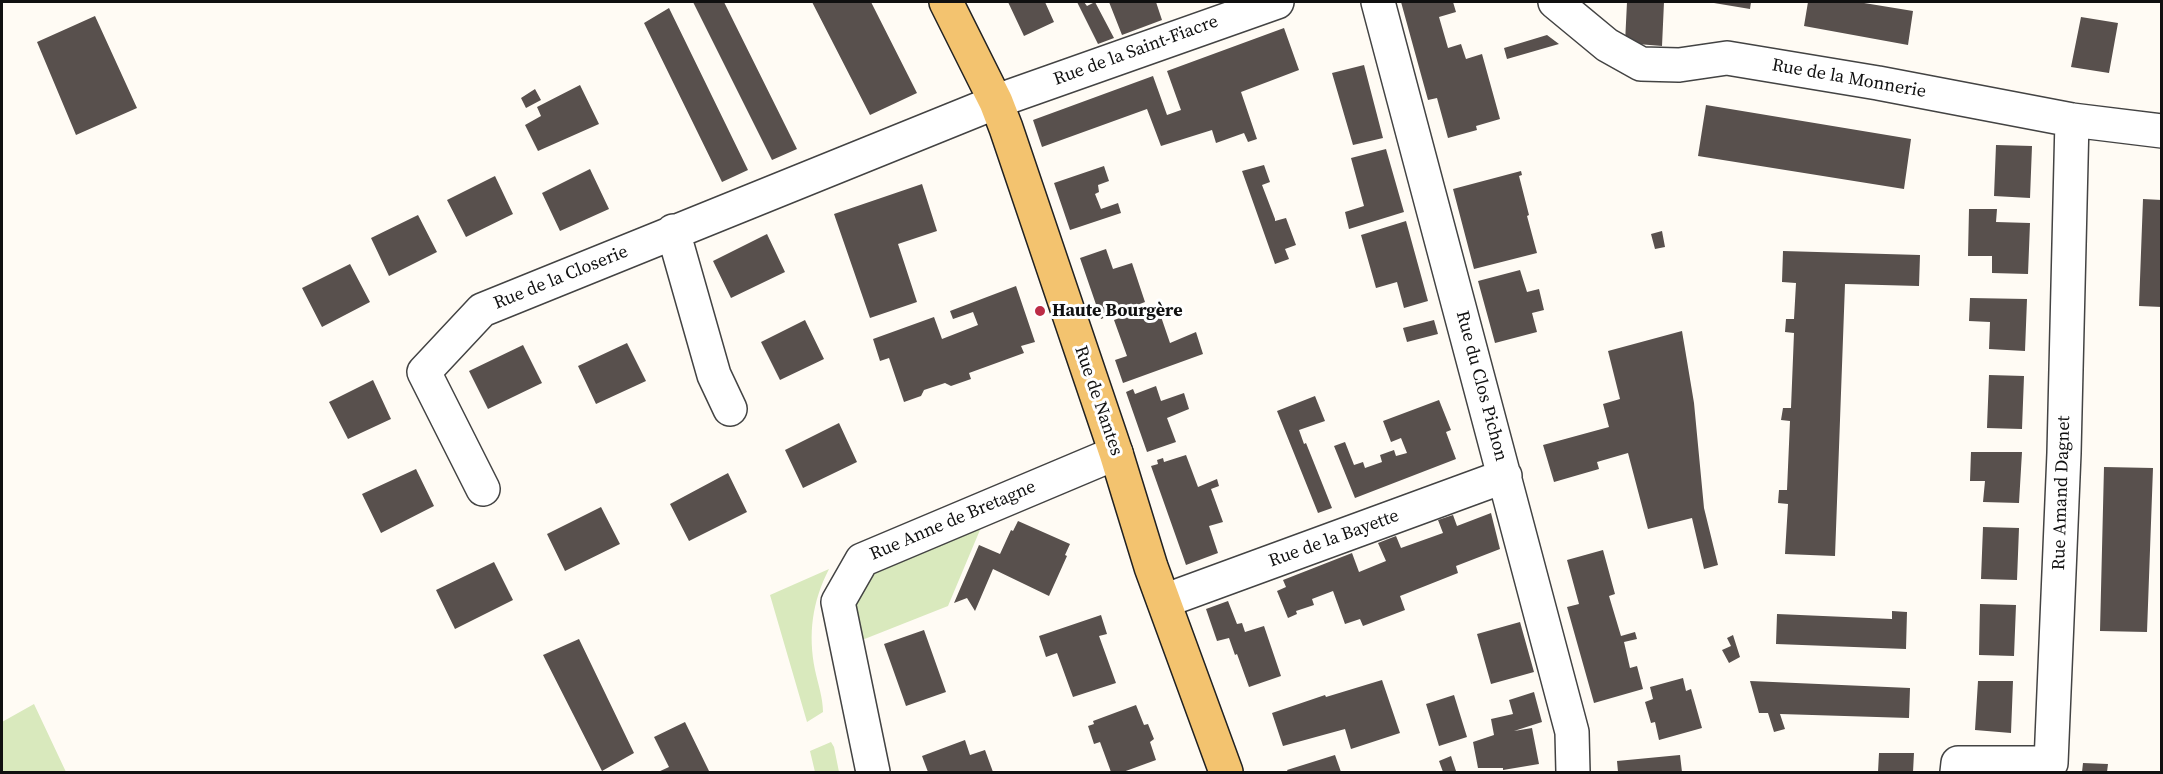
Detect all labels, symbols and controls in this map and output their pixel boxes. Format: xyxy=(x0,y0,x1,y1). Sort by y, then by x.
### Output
street label: Rue de la Saint-Fiacre xyxy=(1051,11,1221,91)
street label: Rue de la Monnerie xyxy=(1770,55,1928,103)
street label: Rue de la Closerie xyxy=(491,241,631,315)
place label: Haute Bourgère xyxy=(1052,300,1183,322)
marker: Haute Bourgère xyxy=(1033,304,1047,318)
street label: Rue du Clos Pichon xyxy=(1451,308,1511,464)
street label: Rue de Nantes xyxy=(1069,343,1127,459)
street label: Rue Amand Dagnet xyxy=(2049,415,2075,571)
street label: Rue Anne de Bretagne xyxy=(867,476,1039,566)
street label: Rue de la Bayette xyxy=(1266,505,1402,573)

